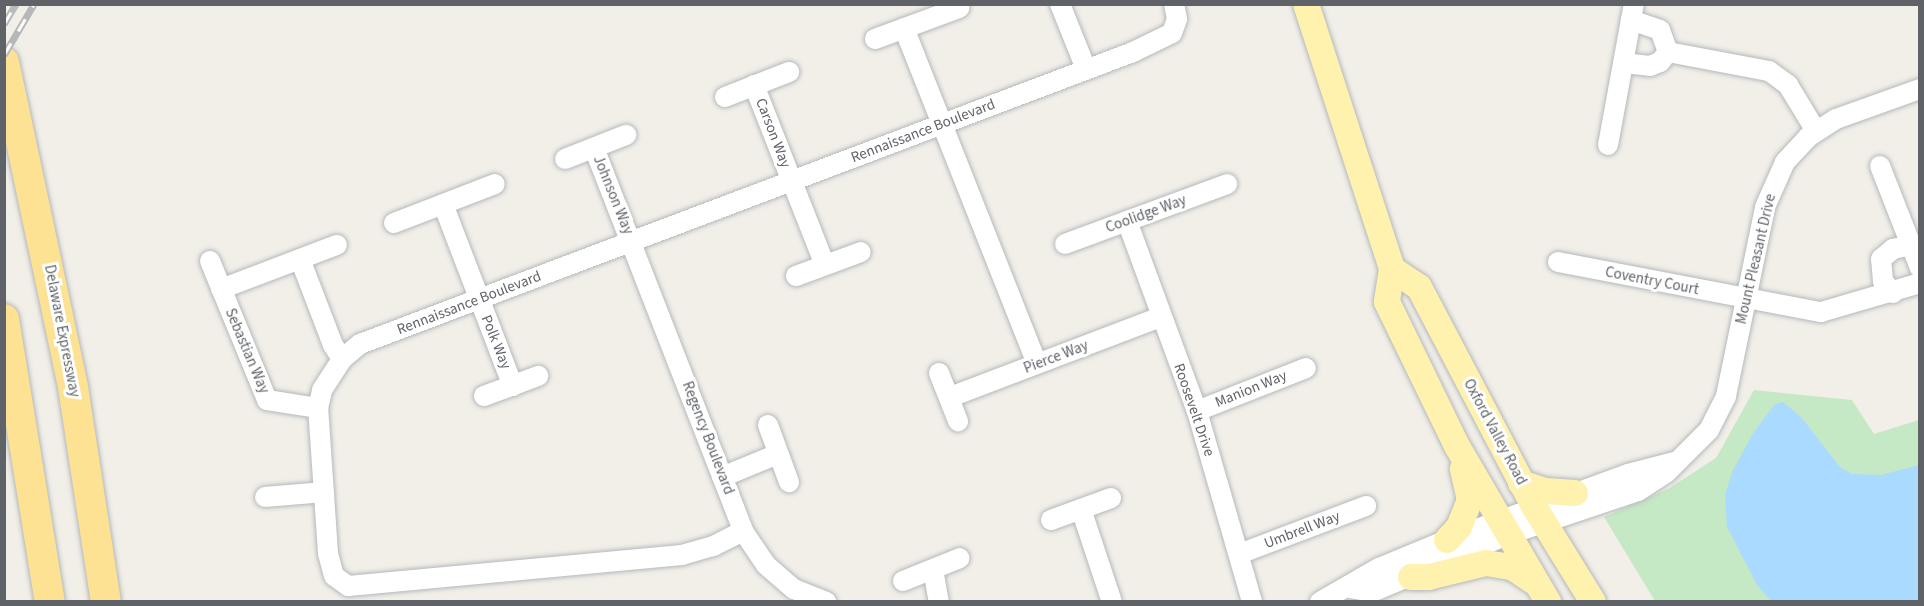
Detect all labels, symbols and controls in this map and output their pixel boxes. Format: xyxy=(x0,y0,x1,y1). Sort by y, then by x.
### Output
street label: Rennaissance Boulevard xyxy=(848,95,998,167)
street label: Carson Way xyxy=(752,96,794,170)
street label: Johnson Way xyxy=(589,153,637,237)
street label: Coolidge Way xyxy=(1103,191,1189,237)
street label: Mount Pleasant Drive xyxy=(1732,192,1780,326)
street label: Delaware Expressway xyxy=(40,263,84,399)
street label: Coventry Court xyxy=(1604,263,1700,299)
street label: Rennaissance Boulevard xyxy=(394,267,544,339)
street label: Sebastian Way xyxy=(221,306,273,396)
street label: Polk Way xyxy=(477,312,515,372)
street label: Pierce Way xyxy=(1021,336,1091,378)
street label: Roosevelt Drive xyxy=(1170,361,1218,459)
street label: Manion Way xyxy=(1212,366,1290,412)
street label: Oxford Valley Road xyxy=(1459,376,1531,488)
street label: Regency Boulevard xyxy=(678,379,738,497)
street label: Umbrell Way xyxy=(1262,507,1342,553)

